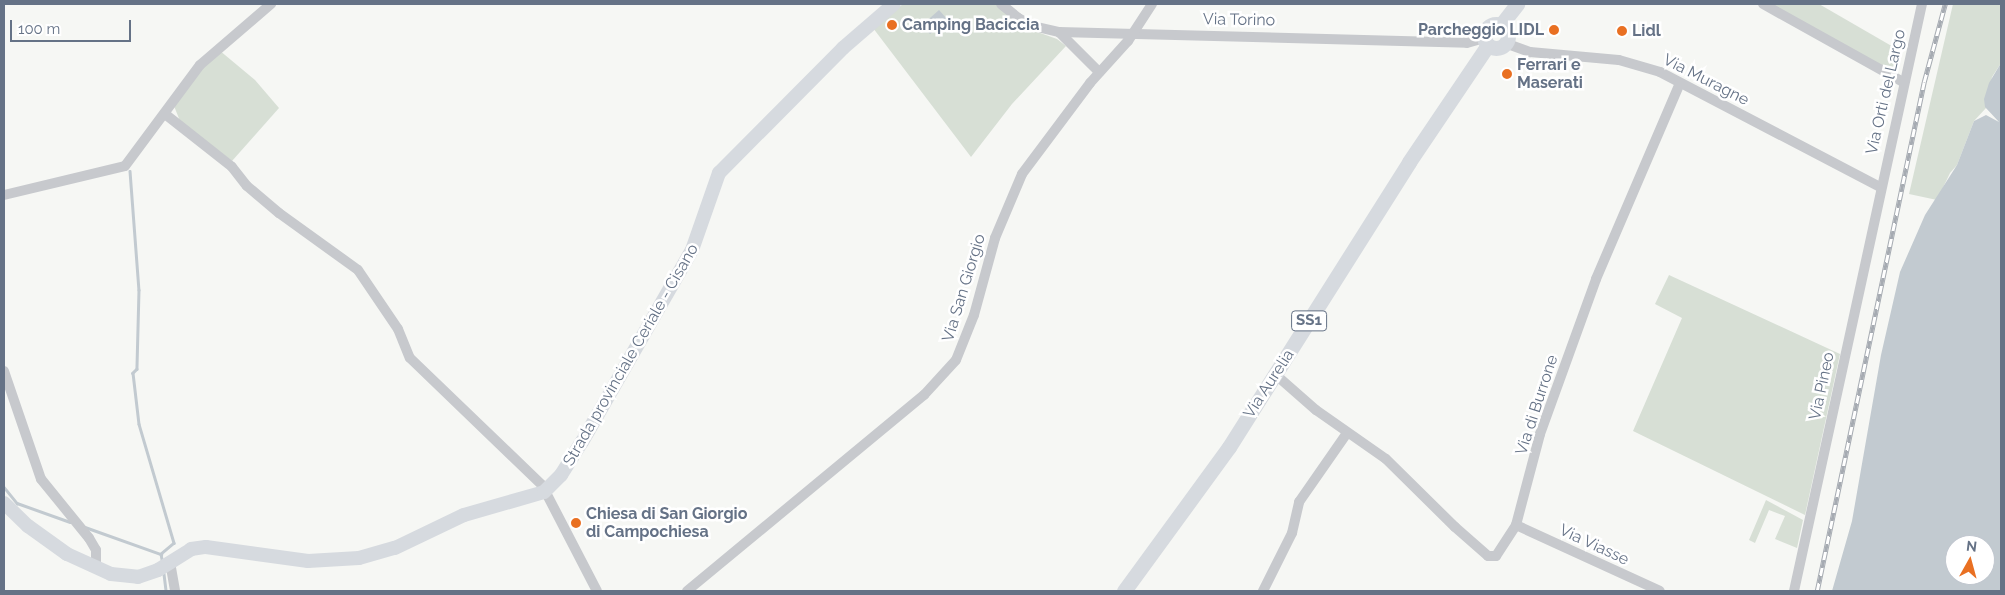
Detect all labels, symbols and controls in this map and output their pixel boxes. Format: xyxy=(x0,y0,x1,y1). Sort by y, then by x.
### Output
scale bar xyxy=(12,10,134,42)
street label: Via Torino xyxy=(1203,10,1275,30)
place label: Camping Baciccia xyxy=(902,15,1039,35)
marker: Camping Baciccia xyxy=(886,19,898,31)
text: 100 m xyxy=(18,20,60,38)
place label: Parcheggio LIDL xyxy=(1418,20,1544,40)
place label: Lidl xyxy=(1632,21,1661,41)
marker: Parcheggio LIDL xyxy=(1548,24,1560,36)
marker: Lidl xyxy=(1616,25,1628,37)
street label: Via Orti del Largo xyxy=(1862,27,1910,157)
street label: Via Muragne xyxy=(1660,50,1752,110)
place label: Ferrari e Maserati xyxy=(1517,55,1583,93)
marker: Ferrari e Maserati xyxy=(1501,68,1513,80)
street label: Via San Giorgio xyxy=(938,232,990,344)
street label: Strada provinciale Ceriale - Cisano xyxy=(559,241,703,469)
road number: SS1 xyxy=(1290,308,1328,334)
street label: Via Aurelia xyxy=(1240,346,1298,422)
street label: Via Pineo xyxy=(1805,350,1839,422)
street label: Via di Burrone xyxy=(1512,353,1562,457)
place label: Chiesa di San Giorgio di Campochiesa xyxy=(586,504,747,542)
marker: Chiesa di San Giorgio di Campochiesa xyxy=(570,517,582,529)
street label: Via Viasse xyxy=(1556,520,1632,570)
north arrow xyxy=(1945,535,1995,585)
text: N xyxy=(1965,538,1978,555)

